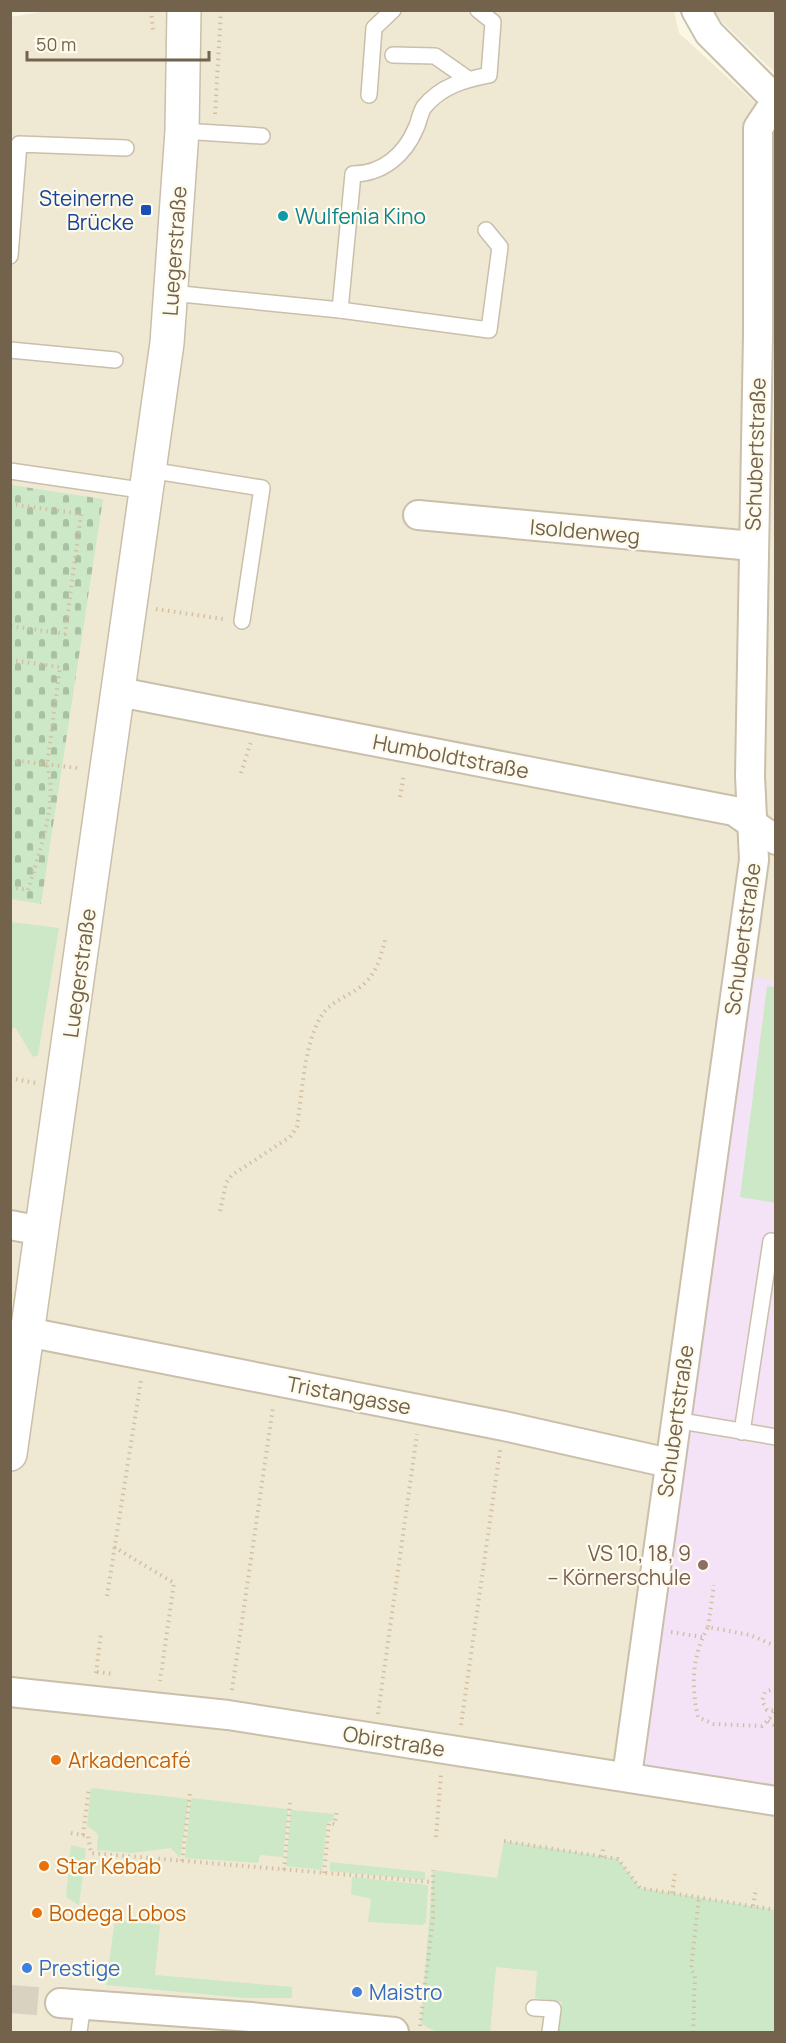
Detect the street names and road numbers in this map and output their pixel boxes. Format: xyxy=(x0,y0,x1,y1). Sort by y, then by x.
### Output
street label: Luegerstraße xyxy=(155,185,193,317)
street label: Schubertstraße xyxy=(738,377,772,531)
street label: Isoldenweg xyxy=(529,512,641,550)
street label: Humboldtstraße xyxy=(371,727,531,785)
street label: Schubertstraße xyxy=(717,861,767,1017)
street label: Luegerstraße xyxy=(56,906,102,1040)
street label: Schubertstraße xyxy=(650,1343,700,1499)
street label: Tristangasse xyxy=(285,1369,413,1421)
street label: Obirstraße xyxy=(341,1719,447,1763)

